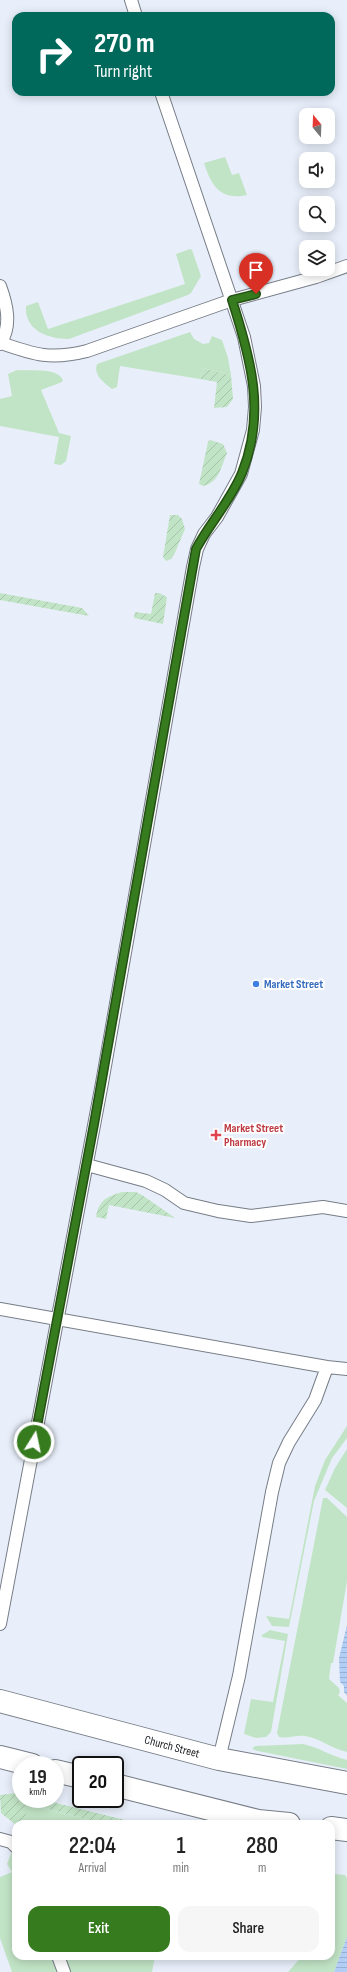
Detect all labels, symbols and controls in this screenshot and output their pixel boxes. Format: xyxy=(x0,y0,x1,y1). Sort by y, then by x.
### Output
text: 270 m xyxy=(94,27,155,60)
icon: right xyxy=(28,28,80,80)
text: Turn right xyxy=(94,61,152,82)
north arrow xyxy=(299,108,335,144)
map controls xyxy=(299,108,335,276)
button: sound xyxy=(299,152,335,188)
button: search xyxy=(299,196,335,232)
button: layers xyxy=(299,240,335,276)
pin xyxy=(239,253,273,294)
icon: arrive xyxy=(245,259,267,281)
place label: Market Street xyxy=(264,977,323,992)
marker: Market Street xyxy=(251,979,261,989)
place label: Market Street Pharmacy xyxy=(224,1121,283,1150)
marker: Market Street Pharmacy xyxy=(211,1130,221,1140)
position arrow xyxy=(13,1421,55,1463)
street label: Church Street xyxy=(143,1732,202,1762)
speed limit sign: 20 xyxy=(72,1756,124,1808)
text: 19 xyxy=(29,1765,47,1789)
text: km/h xyxy=(29,1786,47,1798)
text: 22:04 xyxy=(69,1831,116,1860)
text: 1 xyxy=(176,1831,185,1860)
text: 280 xyxy=(246,1831,278,1860)
text: Arrival xyxy=(78,1860,106,1876)
text: min xyxy=(173,1860,189,1876)
text: m xyxy=(258,1860,266,1876)
button: Exit xyxy=(28,1906,170,1952)
button: Share xyxy=(178,1906,319,1952)

